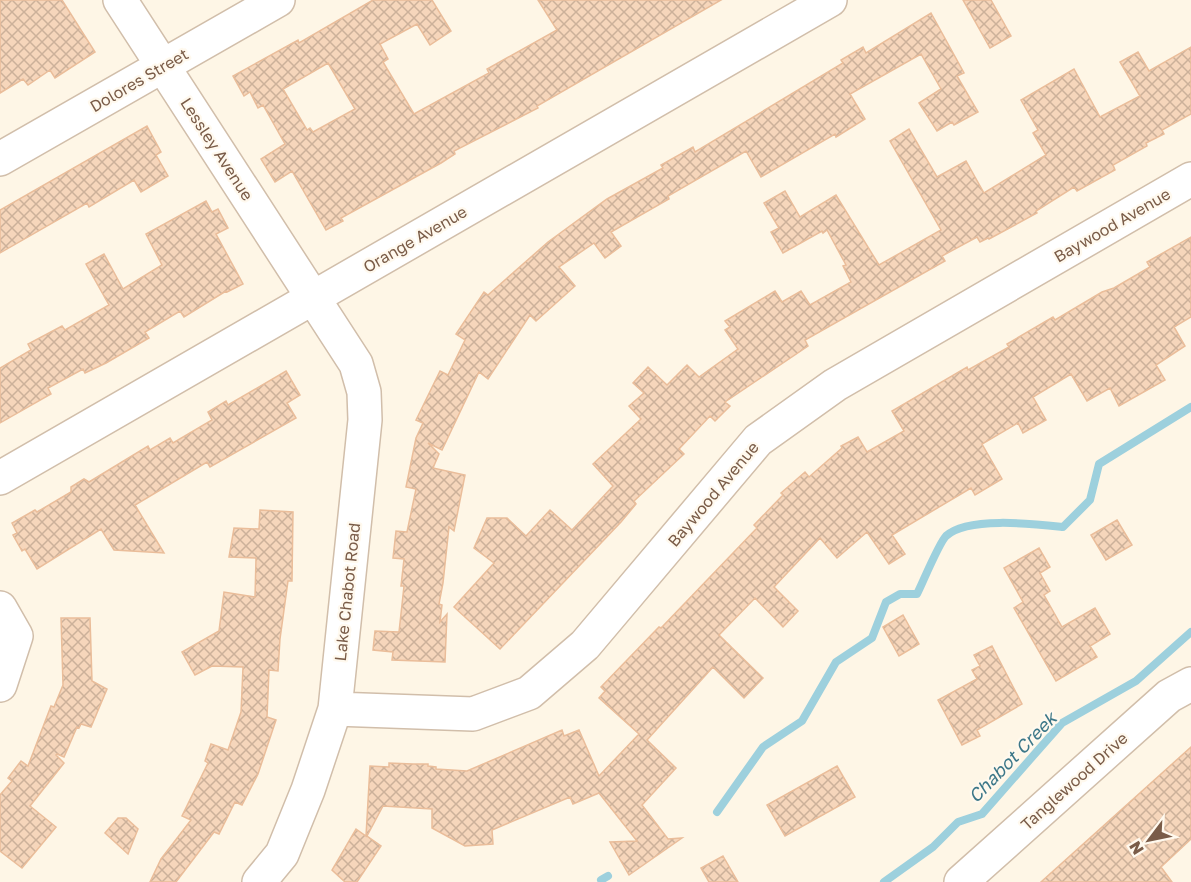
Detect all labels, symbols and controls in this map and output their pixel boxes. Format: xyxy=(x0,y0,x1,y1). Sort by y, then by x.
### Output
street label: Dolores Street xyxy=(86,44,192,116)
street label: Lessley Avenue xyxy=(176,94,258,204)
street label: Baywood Avenue xyxy=(1050,184,1174,266)
street label: Orange Avenue xyxy=(360,201,470,277)
street label: Baywood Avenue xyxy=(663,437,763,551)
street label: Lake Chabot Road xyxy=(330,522,364,662)
water label: Chabot Creek xyxy=(963,706,1062,807)
street label: Tanglewood Drive xyxy=(1016,728,1132,834)
north arrow xyxy=(1119,810,1179,870)
text: N xyxy=(1125,837,1148,858)

